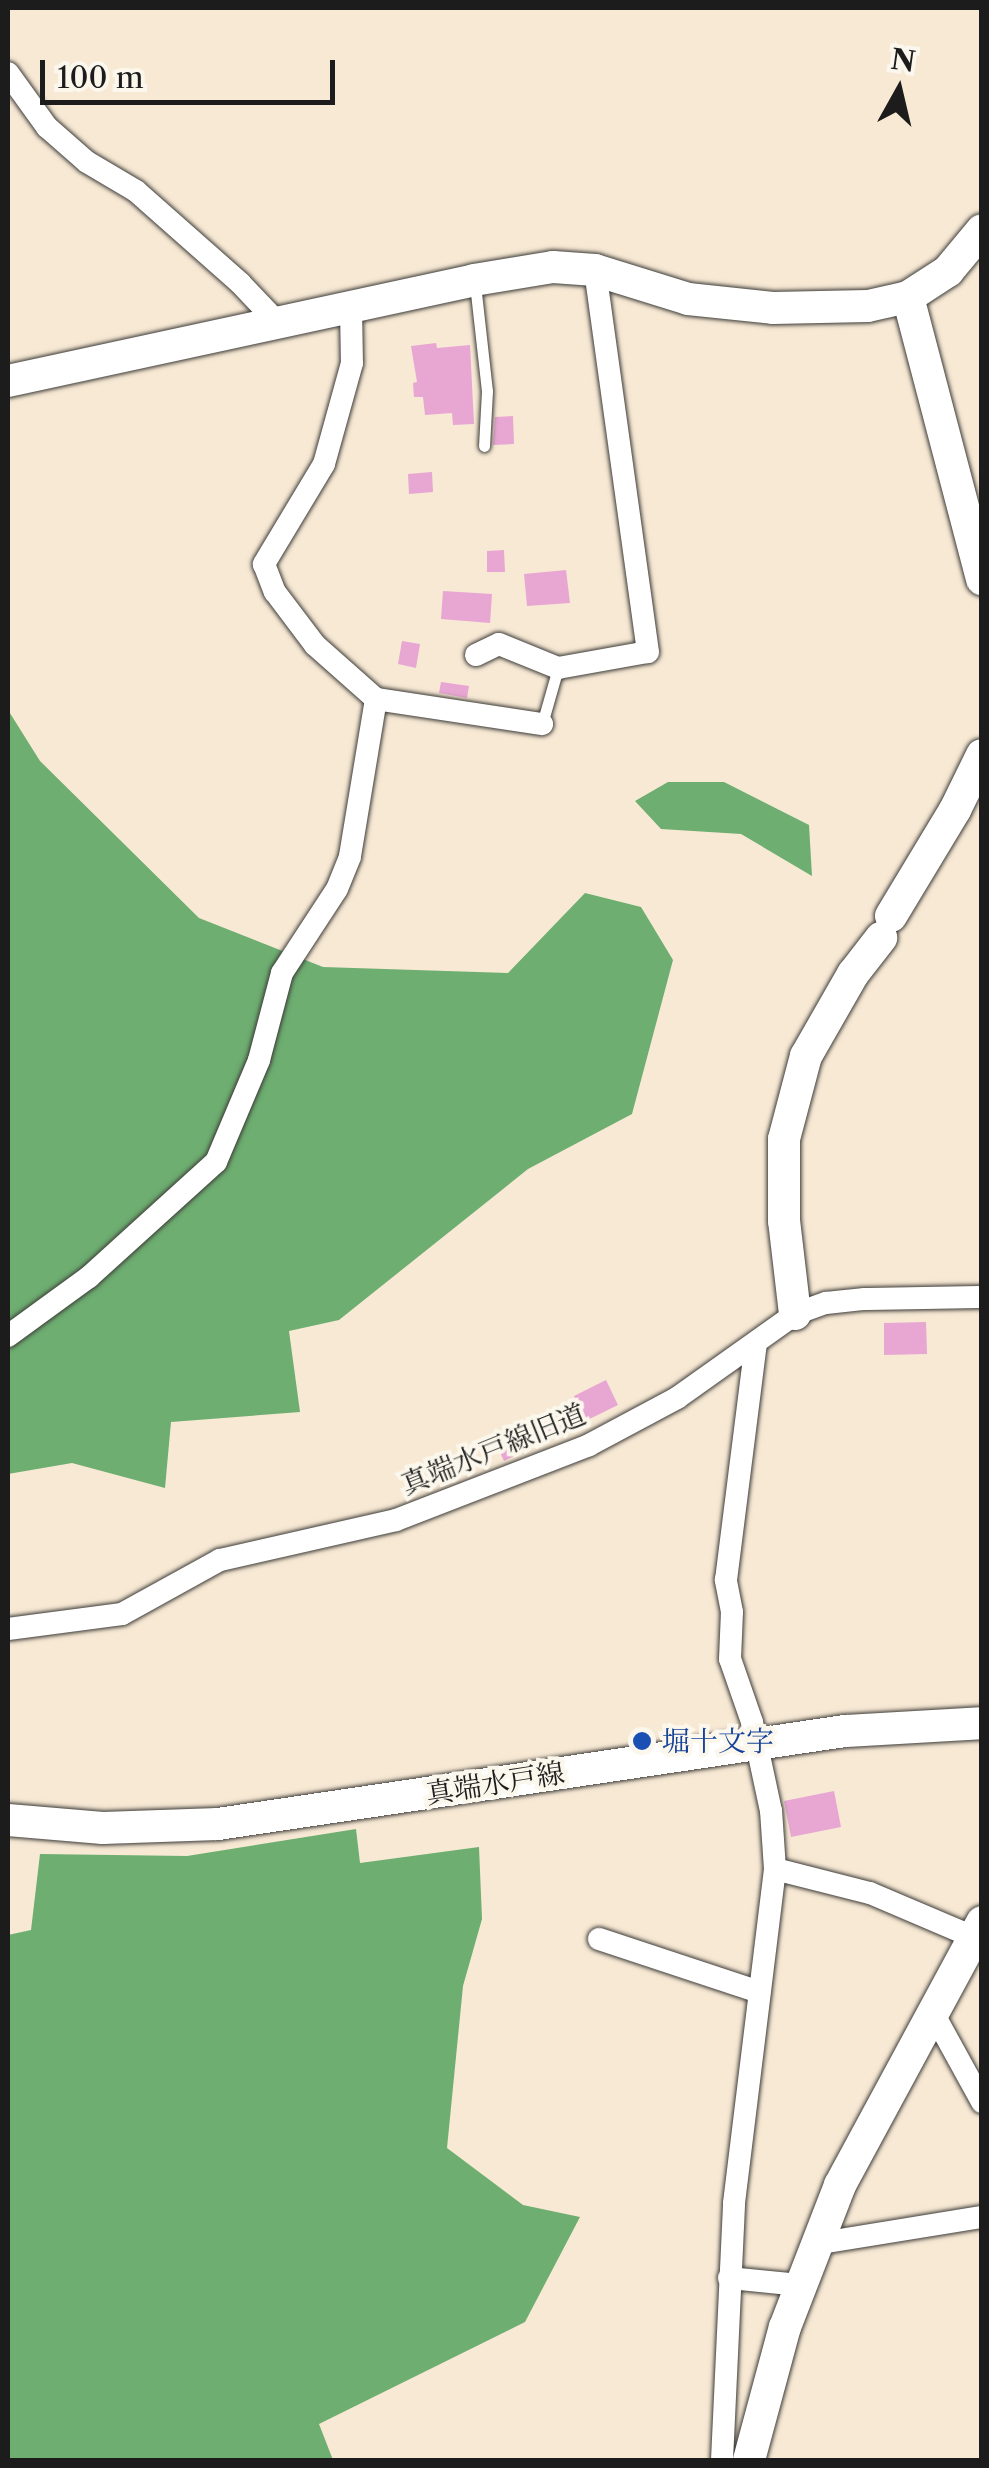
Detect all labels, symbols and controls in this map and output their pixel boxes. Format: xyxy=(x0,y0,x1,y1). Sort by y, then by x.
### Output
scale bar xyxy=(45,40,340,102)
north arrow xyxy=(849,40,949,140)
text: N xyxy=(889,42,918,79)
text: 100 m xyxy=(57,59,144,96)
street label: 真端水戸線旧道 xyxy=(396,1397,590,1501)
place label: 堀十文字 xyxy=(662,1724,774,1758)
marker: 堀十文字 xyxy=(631,1730,653,1752)
street label: 真端水戸線 xyxy=(423,1755,567,1811)

